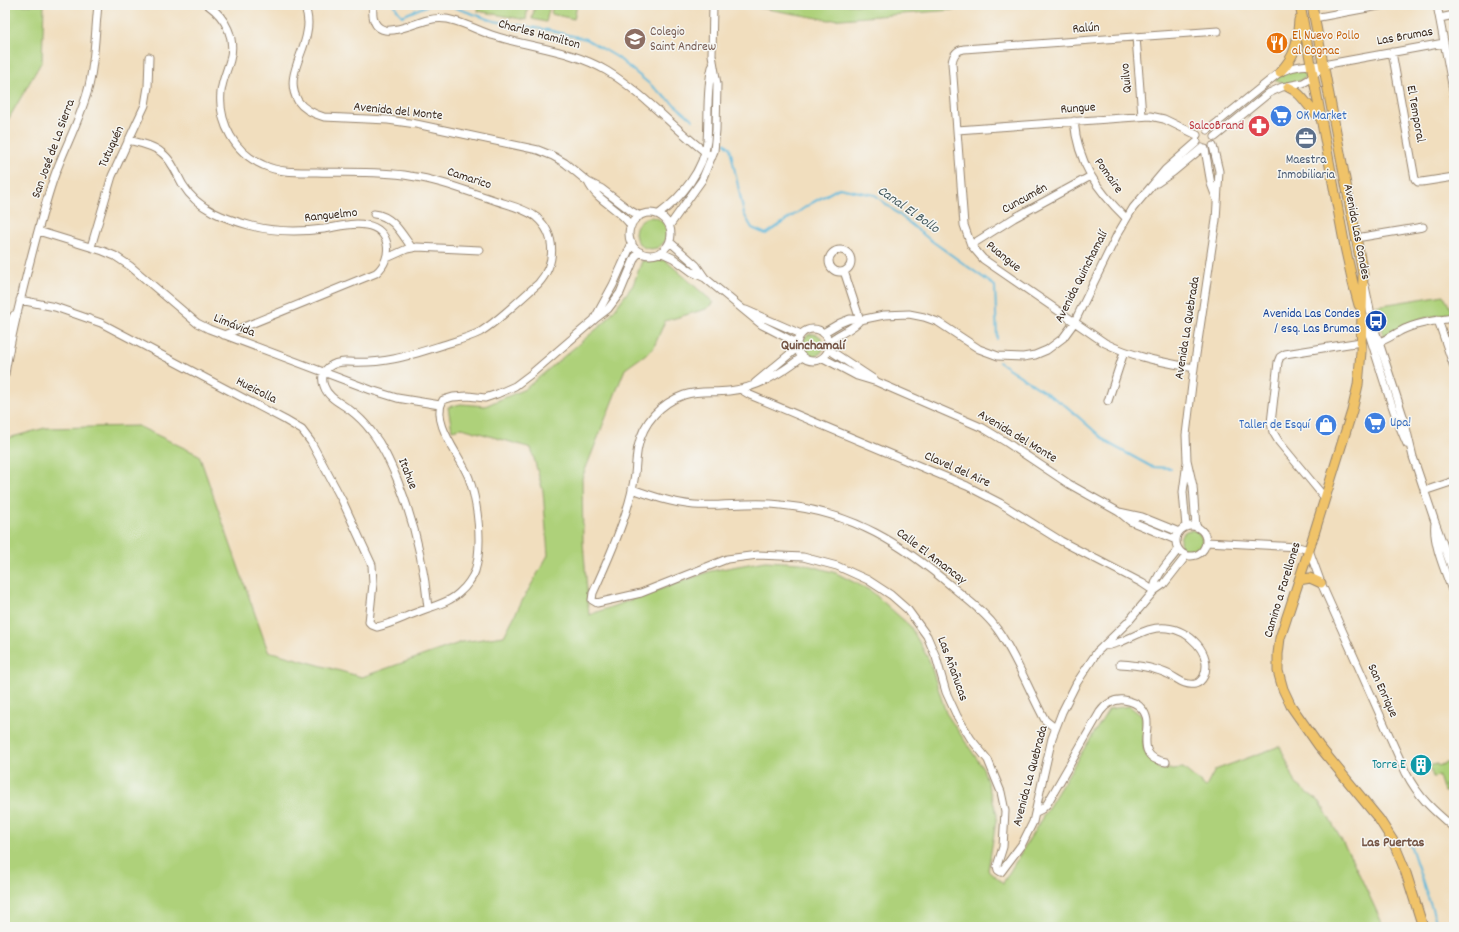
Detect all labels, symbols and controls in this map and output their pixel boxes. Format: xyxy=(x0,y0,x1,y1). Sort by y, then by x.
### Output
street label: Charles Hamilton xyxy=(496,15,582,55)
street label: Ralún xyxy=(1072,19,1100,39)
place label: Colegio Saint Andrew xyxy=(650,23,716,57)
street label: Las Brumas xyxy=(1375,23,1435,51)
school or university icon: Colegio Saint Andrew xyxy=(622,26,648,52)
place label: El Nuevo Pollo al Cognac xyxy=(1292,27,1360,61)
restaurant icon: El Nuevo Pollo al Cognac xyxy=(1264,30,1290,56)
street label: Quilvo xyxy=(1116,62,1138,94)
street label: El Temporal xyxy=(1401,84,1429,144)
street label: San José de La Sierra xyxy=(27,96,81,201)
street label: Avenida del Monte xyxy=(352,98,444,126)
street label: Rungue xyxy=(1060,98,1096,120)
supermarket icon: OK Market xyxy=(1268,103,1294,129)
place label: OK Market xyxy=(1296,107,1347,126)
pharmacy icon: SalcoBrand xyxy=(1246,113,1272,139)
place label: SalcoBrand xyxy=(1189,117,1244,136)
street label: Tutuquén xyxy=(94,123,130,171)
office icon: Maestra Inmobiliaria xyxy=(1293,125,1319,151)
place label: Maestra Inmobiliaria xyxy=(1277,151,1336,185)
street label: Pomaire xyxy=(1089,154,1127,198)
street label: Camarico xyxy=(444,163,494,195)
street label: Cuncumén xyxy=(999,179,1051,219)
water label: Canal El Bollo xyxy=(873,181,944,239)
street label: Avenida Las Condes xyxy=(1337,182,1375,282)
street label: Ranguelmo xyxy=(304,204,359,228)
street label: Avenida Quinchamalí xyxy=(1051,226,1114,326)
street label: Puangue xyxy=(981,237,1025,277)
street label: Avenida La Quebrada xyxy=(1170,274,1206,381)
place label: Avenida Las Condes / esq. Las Brumas xyxy=(1263,305,1360,339)
bus stop icon: Avenida Las Condes / esq. Las Brumas xyxy=(1363,308,1389,334)
street label: Limávida xyxy=(210,309,258,343)
district label: Quinchamalí xyxy=(781,336,846,356)
street label: Hueicolla xyxy=(232,373,281,410)
street label: Avenida del Monte xyxy=(974,406,1061,468)
supermarket icon: Upa! xyxy=(1362,410,1388,436)
shop icon: Taller de Esquí xyxy=(1313,412,1339,438)
place label: Upa! xyxy=(1390,414,1411,433)
place label: Taller de Esquí xyxy=(1239,416,1312,435)
street label: Clavel del Aire xyxy=(921,447,993,493)
street label: Itahue xyxy=(392,456,422,493)
street label: Calle El Amancay xyxy=(892,524,971,590)
street label: Camino a Farellones xyxy=(1259,540,1307,640)
street label: Las Añañucas xyxy=(932,634,972,704)
street label: San Enrique xyxy=(1362,661,1402,721)
street label: Avenida La Quebrada xyxy=(1008,723,1054,829)
building icon: Torre E xyxy=(1408,752,1434,778)
place label: Torre E xyxy=(1372,756,1406,775)
district label: Las Puertas xyxy=(1362,833,1424,853)

